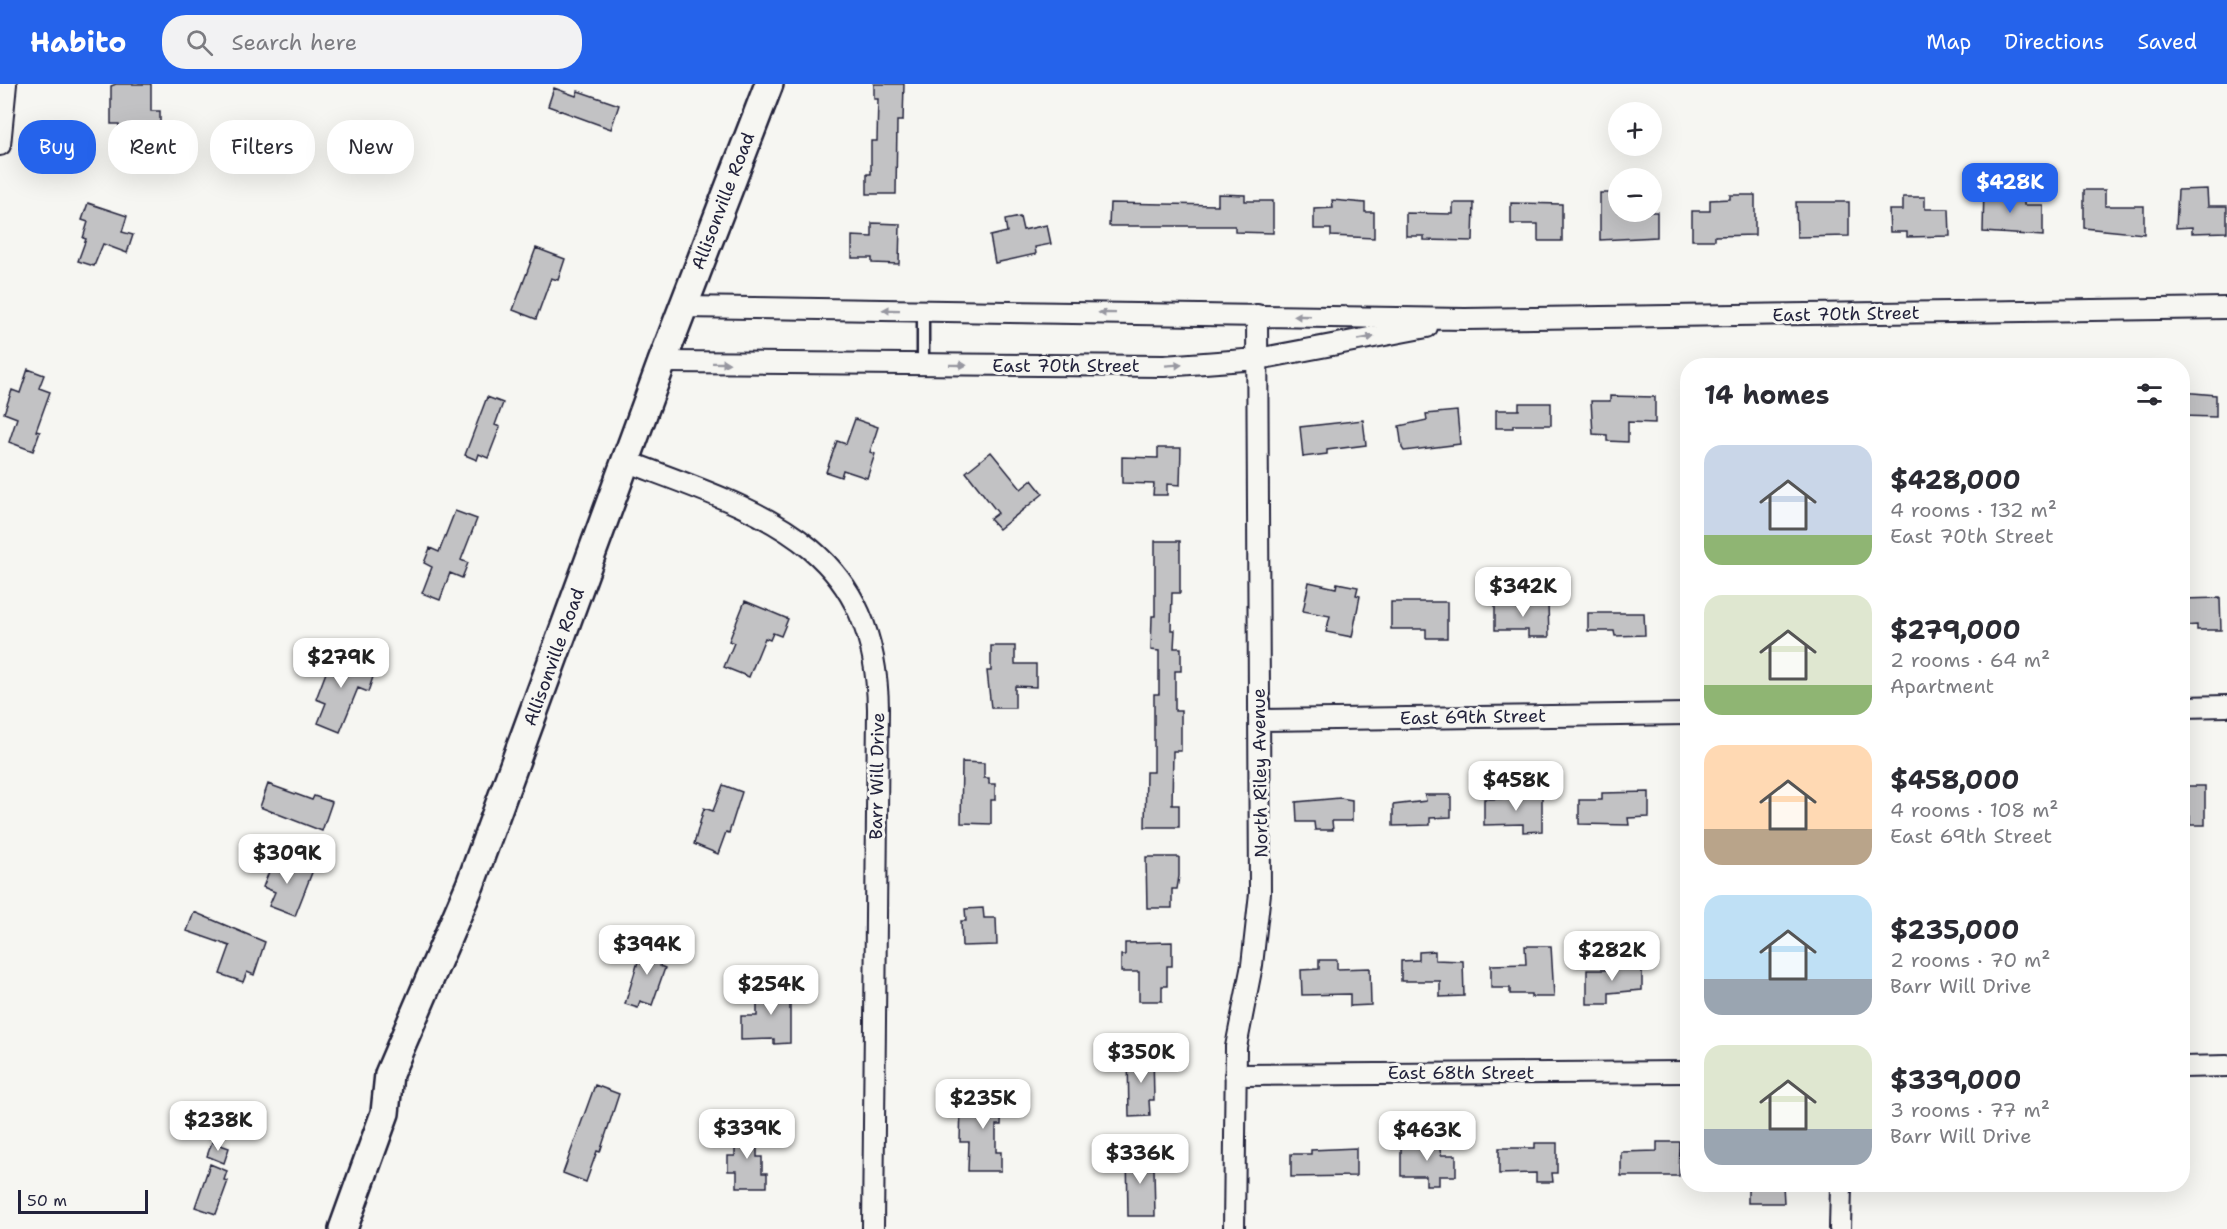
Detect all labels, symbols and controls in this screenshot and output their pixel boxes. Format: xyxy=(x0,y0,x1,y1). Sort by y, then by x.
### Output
search box xyxy=(162,15,582,69)
text: Habito xyxy=(30,23,126,61)
icon: search xyxy=(183,26,216,59)
text: Search here xyxy=(231,28,357,57)
text: Map xyxy=(1926,28,1971,56)
text: Directions xyxy=(2004,28,2104,56)
text: Saved xyxy=(2137,28,2197,56)
map controls xyxy=(1608,102,1662,222)
button: + xyxy=(1608,102,1662,156)
chip: Buy xyxy=(18,120,96,174)
chip: Rent xyxy=(108,120,198,174)
chip: Filters xyxy=(210,120,315,174)
chip: New xyxy=(327,120,414,174)
street label: Allisonville Road xyxy=(686,129,760,273)
pin: $428K xyxy=(1968,163,2052,214)
button: − xyxy=(1608,168,1662,222)
text: $428K xyxy=(1976,169,2044,195)
street label: East 70th Street xyxy=(1772,301,1920,327)
one-way arrow xyxy=(882,305,901,315)
one-way arrow xyxy=(1098,308,1117,318)
one-way arrow xyxy=(1292,311,1311,321)
one-way arrow xyxy=(1357,333,1376,342)
street label: East 70th Street xyxy=(992,354,1140,378)
one-way arrow xyxy=(711,358,730,368)
one-way arrow xyxy=(948,360,967,370)
one-way arrow xyxy=(1164,361,1183,370)
text: 14 homes xyxy=(1704,377,1830,412)
icon: filters xyxy=(2133,378,2166,411)
text: $428,000 xyxy=(1890,462,2021,497)
icon: home xyxy=(1752,469,1824,541)
text: 4 rooms · 132 m² xyxy=(1890,497,2057,523)
text: East 70th Street xyxy=(1890,523,2054,549)
pin: $342K xyxy=(1481,567,1565,618)
text: $342K xyxy=(1489,573,1557,599)
street label: Allisonville Road xyxy=(518,585,590,729)
text: $279,000 xyxy=(1890,612,2021,647)
icon: home xyxy=(1752,619,1824,691)
pin: $279K xyxy=(299,638,383,689)
text: $279K xyxy=(307,644,375,670)
text: 2 rooms · 64 m² xyxy=(1890,647,2050,673)
text: Apartment xyxy=(1890,673,1994,699)
street label: North Riley Avenue xyxy=(1247,688,1273,858)
street label: East 69th Street xyxy=(1400,704,1546,730)
street label: Barr Will Drive xyxy=(864,712,890,840)
pin: $458K xyxy=(1474,761,1558,812)
text: $458,000 xyxy=(1890,762,2020,797)
text: $458K xyxy=(1482,767,1550,793)
icon: home xyxy=(1752,769,1824,841)
text: 4 rooms · 108 m² xyxy=(1890,797,2059,823)
text: East 69th Street xyxy=(1890,823,2052,849)
pin: $309K xyxy=(245,834,329,885)
text: $309K xyxy=(252,840,322,866)
text: $235,000 xyxy=(1890,912,2019,947)
icon: home xyxy=(1752,919,1824,991)
pin: $394K xyxy=(605,925,689,976)
text: $394K xyxy=(613,931,681,957)
pin: $282K xyxy=(1570,931,1654,982)
text: $282K xyxy=(1578,937,1646,963)
text: 2 rooms · 70 m² xyxy=(1890,947,2051,973)
pin: $254K xyxy=(729,965,813,1016)
text: $254K xyxy=(737,971,805,997)
text: Barr Will Drive xyxy=(1890,973,2031,999)
pin: $350K xyxy=(1099,1033,1183,1084)
text: $350K xyxy=(1107,1039,1175,1065)
street label: East 68th Street xyxy=(1388,1061,1534,1085)
text: $339,000 xyxy=(1890,1062,2021,1097)
icon: home xyxy=(1752,1069,1824,1141)
pin: $235K xyxy=(941,1079,1025,1130)
text: $235K xyxy=(949,1085,1017,1111)
text: 3 rooms · 77 m² xyxy=(1890,1097,2050,1123)
pin: $238K xyxy=(176,1101,260,1152)
text: $238K xyxy=(184,1107,252,1133)
pin: $339K xyxy=(705,1109,789,1160)
pin: $463K xyxy=(1385,1111,1469,1162)
text: $339K xyxy=(713,1115,781,1141)
text: $463K xyxy=(1393,1117,1461,1143)
text: Barr Will Drive xyxy=(1890,1123,2031,1149)
pin: $336K xyxy=(1098,1134,1182,1185)
text: $336K xyxy=(1106,1140,1174,1166)
scale bar xyxy=(18,1187,148,1214)
text: 50 m xyxy=(27,1190,67,1211)

